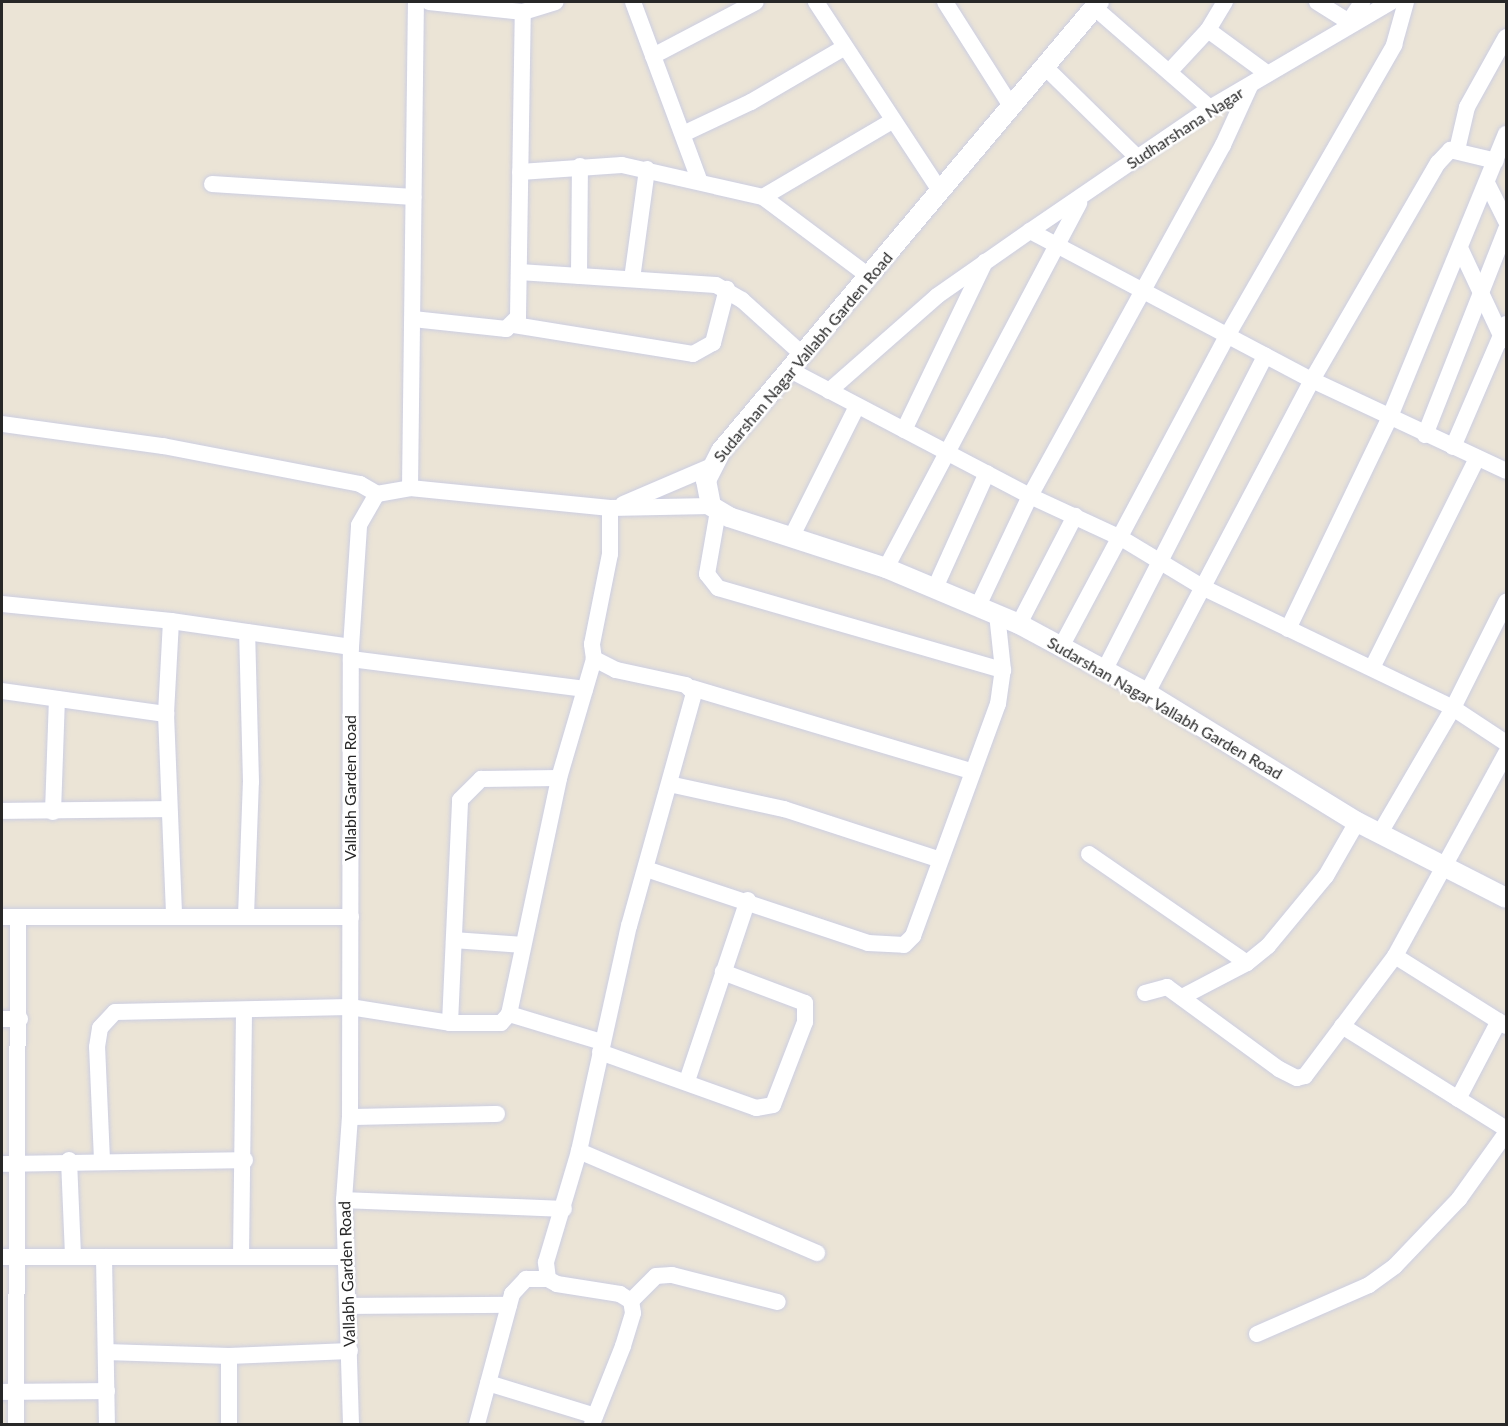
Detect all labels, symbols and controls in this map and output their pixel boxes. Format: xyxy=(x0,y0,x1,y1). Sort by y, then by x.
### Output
street label: Sudharshana Nagar xyxy=(1123,83,1247,173)
street label: Sudarshan Nagar Vallabh Garden Road xyxy=(709,248,897,466)
street label: Sudarshan Nagar Vallabh Garden Road xyxy=(1044,632,1286,784)
street label: Vallabh Garden Road xyxy=(340,715,360,861)
street label: Vallabh Garden Road xyxy=(335,1201,359,1347)

